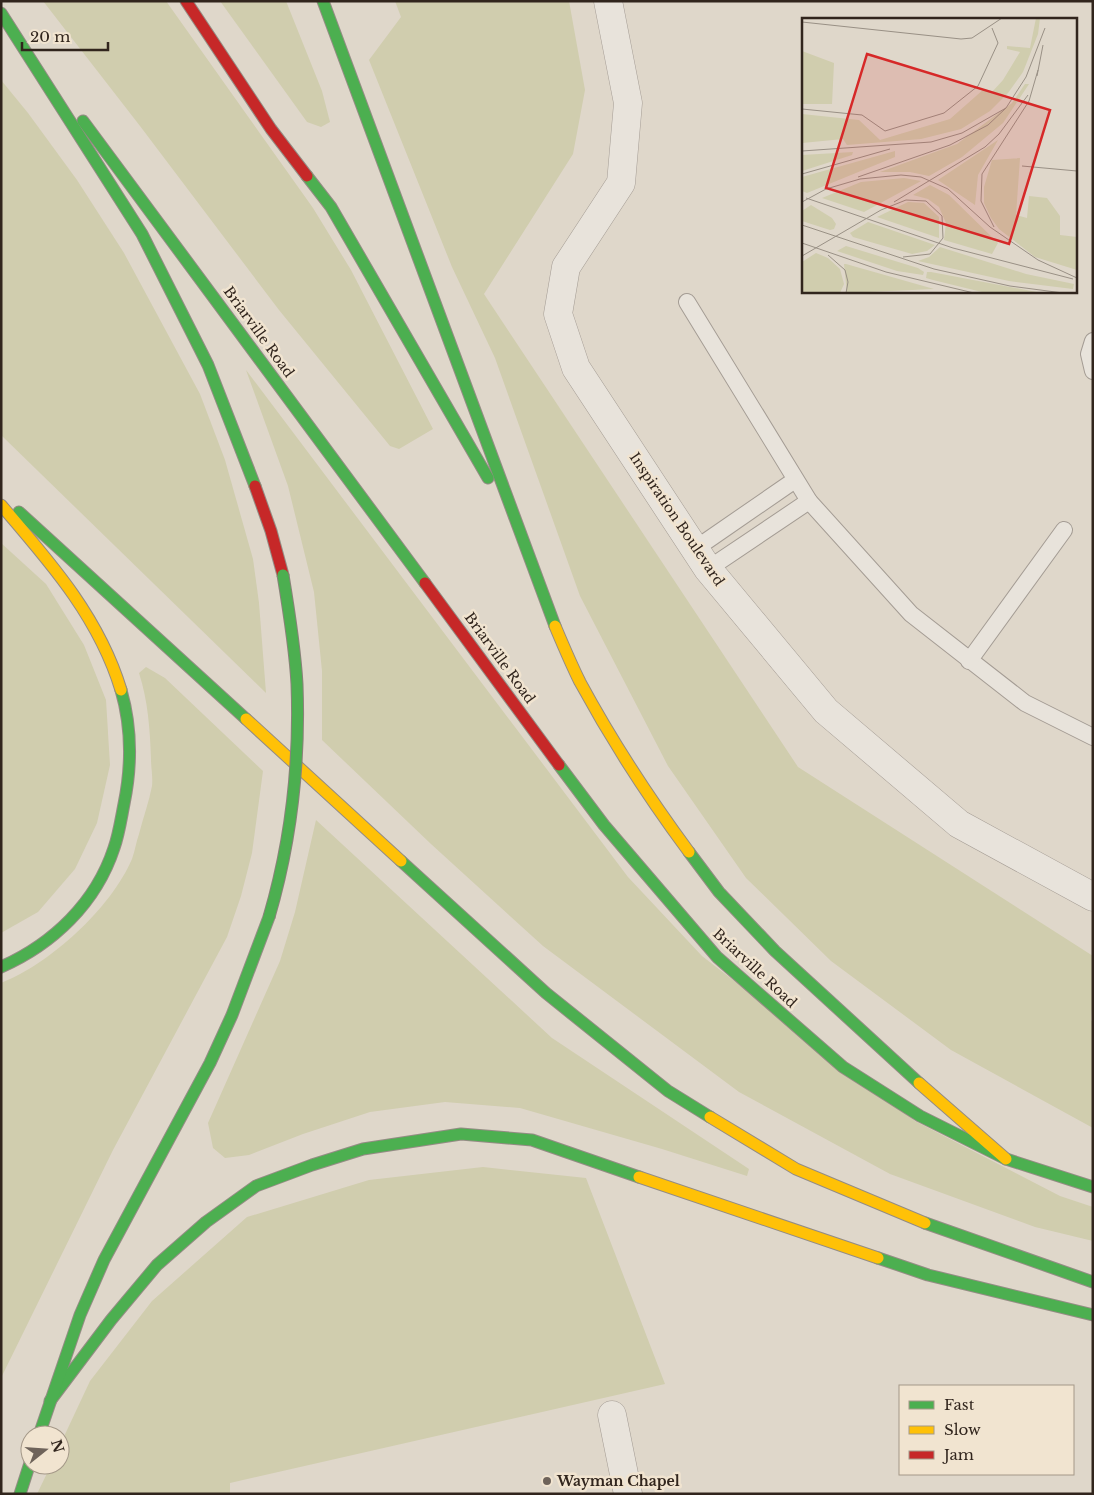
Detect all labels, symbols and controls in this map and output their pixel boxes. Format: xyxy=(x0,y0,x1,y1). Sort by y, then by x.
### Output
inset map xyxy=(802,18,1076,292)
scale bar xyxy=(22,20,109,52)
text: 20 m xyxy=(30,27,70,46)
street label: Briarville Road xyxy=(220,283,298,382)
street label: Inspiration Boulevard xyxy=(626,449,729,590)
street label: Briarville Road xyxy=(461,609,539,708)
street label: Briarville Road xyxy=(709,924,801,1012)
legend xyxy=(899,1385,1074,1475)
text: Fast xyxy=(944,1395,975,1414)
text: Slow xyxy=(944,1420,981,1439)
north arrow xyxy=(20,1425,70,1475)
text: N xyxy=(47,1437,68,1455)
text: Jam xyxy=(942,1445,974,1464)
place label: Wayman Chapel xyxy=(556,1472,680,1490)
marker: Wayman Chapel xyxy=(541,1475,553,1487)

